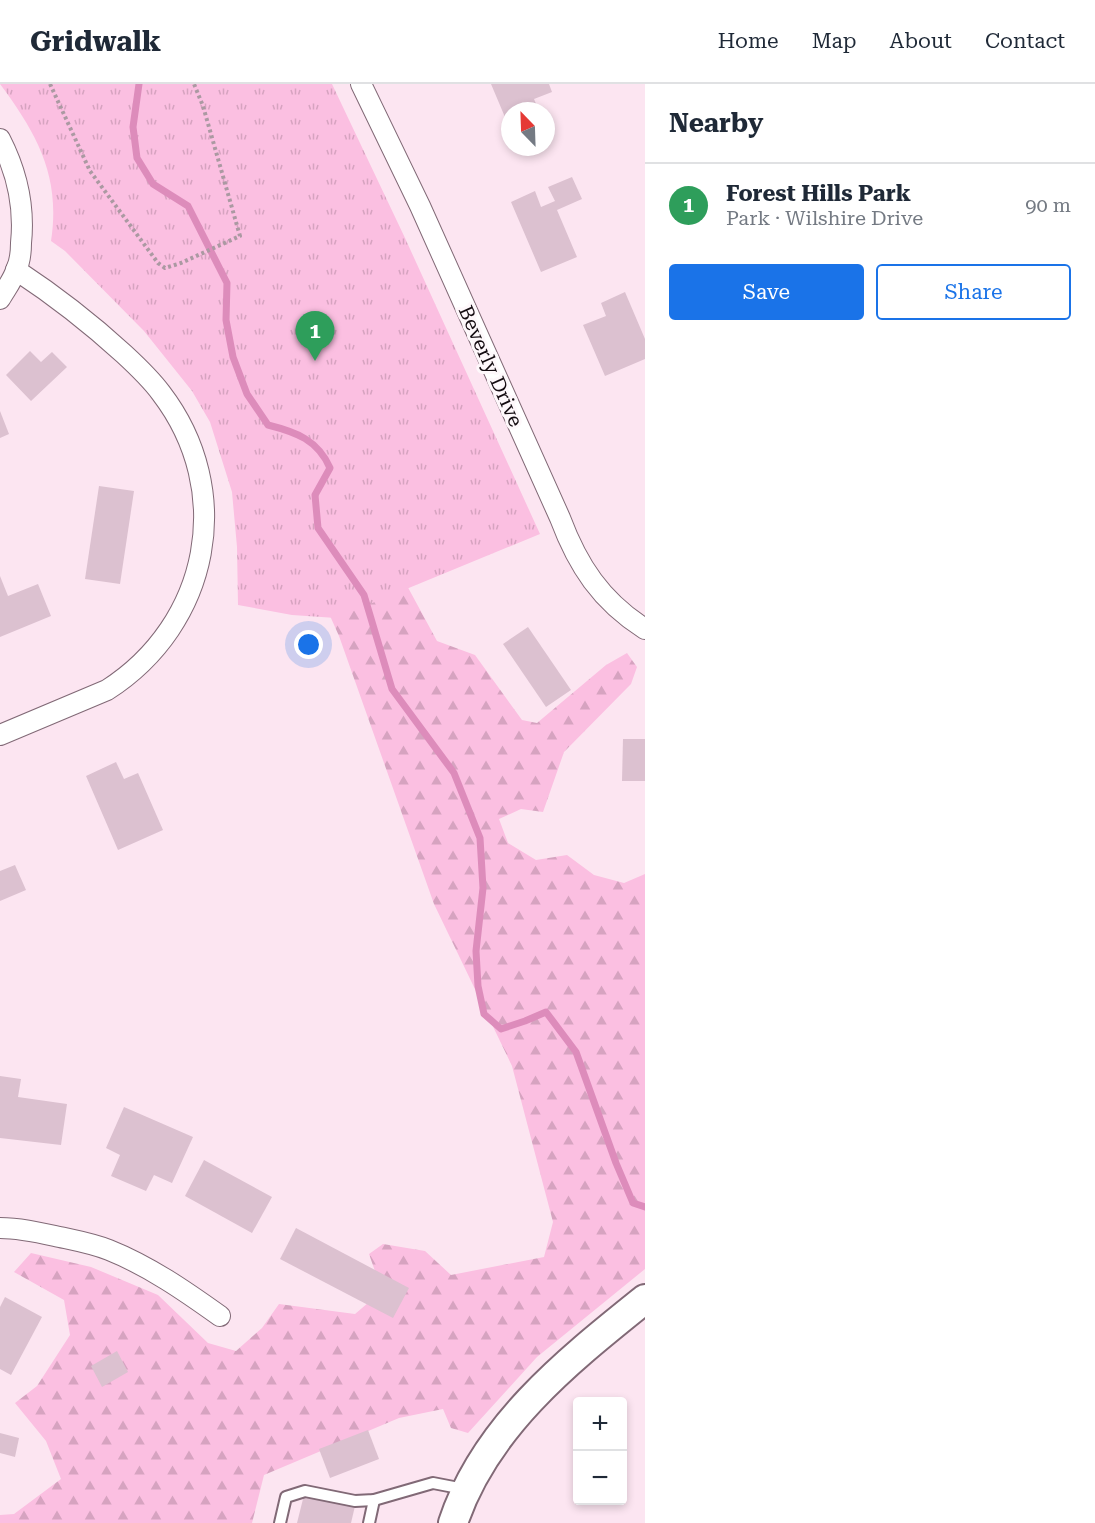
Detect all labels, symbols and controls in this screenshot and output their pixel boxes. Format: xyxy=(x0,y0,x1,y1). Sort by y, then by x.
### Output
text: Gridwalk xyxy=(30,25,161,58)
text: Home xyxy=(718,29,779,53)
text: Map xyxy=(812,29,857,53)
text: About xyxy=(890,29,952,53)
text: Contact xyxy=(985,29,1065,53)
north arrow xyxy=(501,102,555,156)
text: Nearby xyxy=(669,108,763,138)
text: Forest Hills Park xyxy=(726,181,911,206)
text: 1 xyxy=(683,193,694,217)
text: 90 m xyxy=(1025,193,1071,217)
text: Park · Wilshire Drive xyxy=(726,206,923,230)
button: Save xyxy=(669,264,864,320)
button: Share xyxy=(876,264,1071,320)
street label: Beverly Drive xyxy=(454,302,528,430)
pin: 1 xyxy=(296,312,334,361)
your location xyxy=(294,630,323,659)
map controls xyxy=(573,1397,627,1505)
button: + xyxy=(573,1397,627,1451)
button: − xyxy=(573,1451,627,1505)

